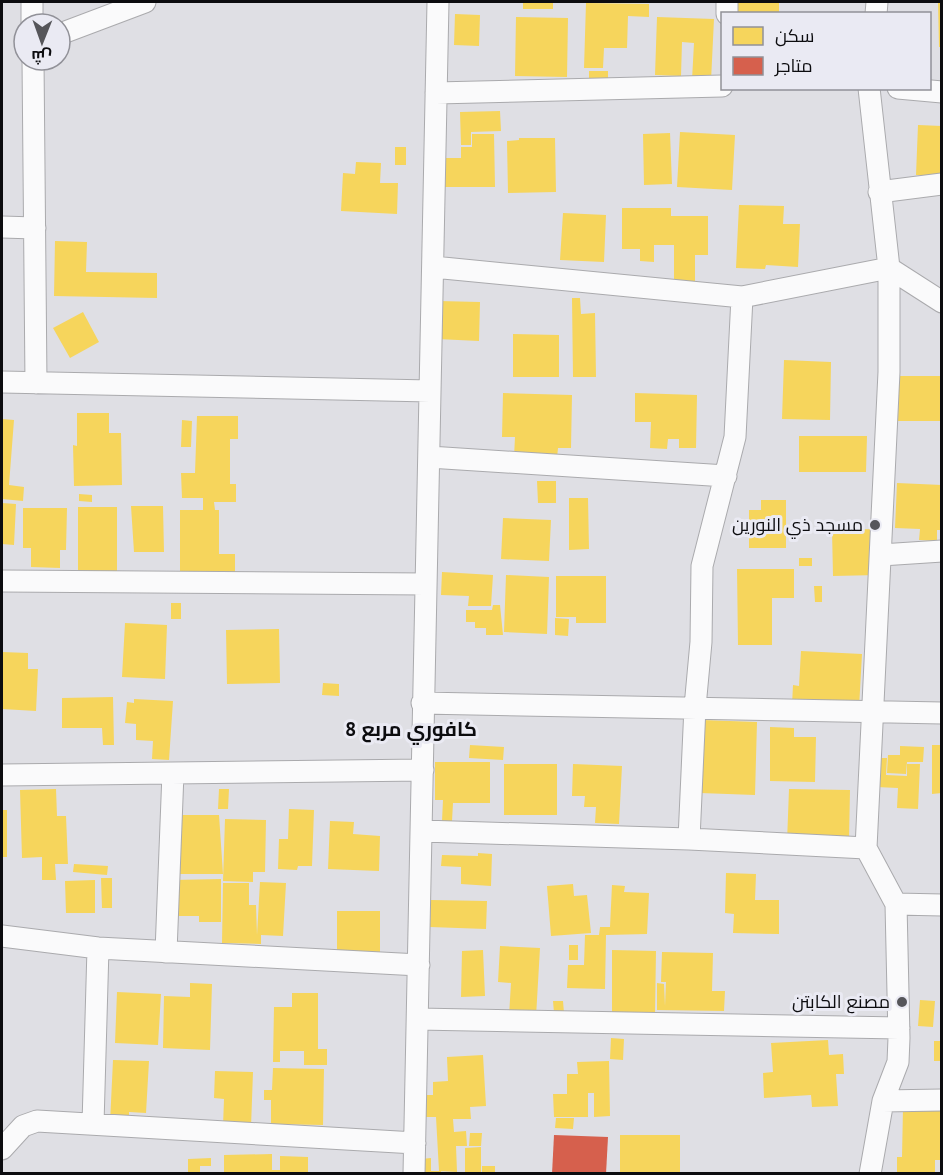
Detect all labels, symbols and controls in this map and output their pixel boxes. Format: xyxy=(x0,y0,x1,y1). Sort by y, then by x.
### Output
north arrow xyxy=(12,12,72,72)
legend xyxy=(721,12,931,90)
text: سكن xyxy=(775,24,814,47)
text: ش xyxy=(31,47,52,67)
text: متاجر xyxy=(774,54,813,77)
place label: مسجد ذي النورين xyxy=(732,513,863,539)
marker: مسجد ذي النورين xyxy=(868,518,882,532)
district label: كافوري مربع 8 xyxy=(345,716,477,745)
place label: مصنع الكابتن xyxy=(792,990,890,1014)
marker: مصنع الكابتن xyxy=(895,995,909,1009)

